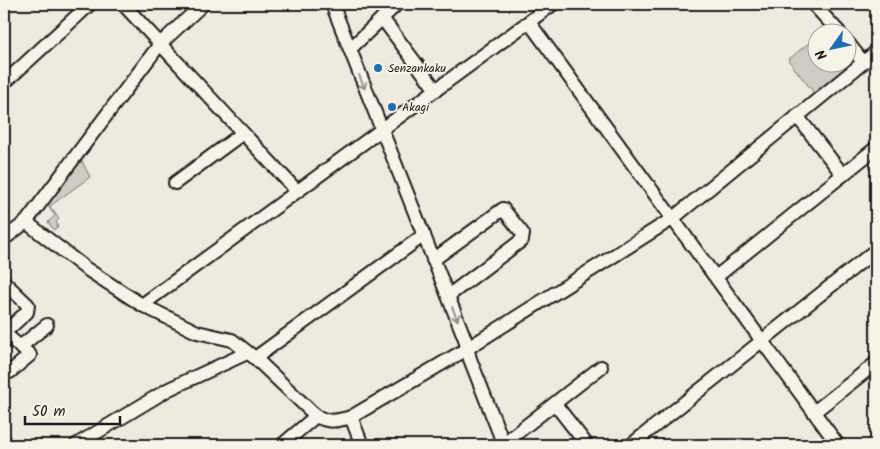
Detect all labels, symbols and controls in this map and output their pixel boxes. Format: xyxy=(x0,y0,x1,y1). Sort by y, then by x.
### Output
north arrow xyxy=(808,22,858,72)
text: N xyxy=(810,45,834,64)
place label: Senzankaku xyxy=(388,59,446,78)
marker: Senzankaku xyxy=(372,62,384,74)
one-way arrow xyxy=(358,74,367,89)
place label: Akagi xyxy=(402,98,430,117)
marker: Akagi xyxy=(386,101,398,113)
one-way arrow xyxy=(450,306,460,321)
scale bar xyxy=(25,394,120,426)
text: 50 m xyxy=(32,400,66,424)

